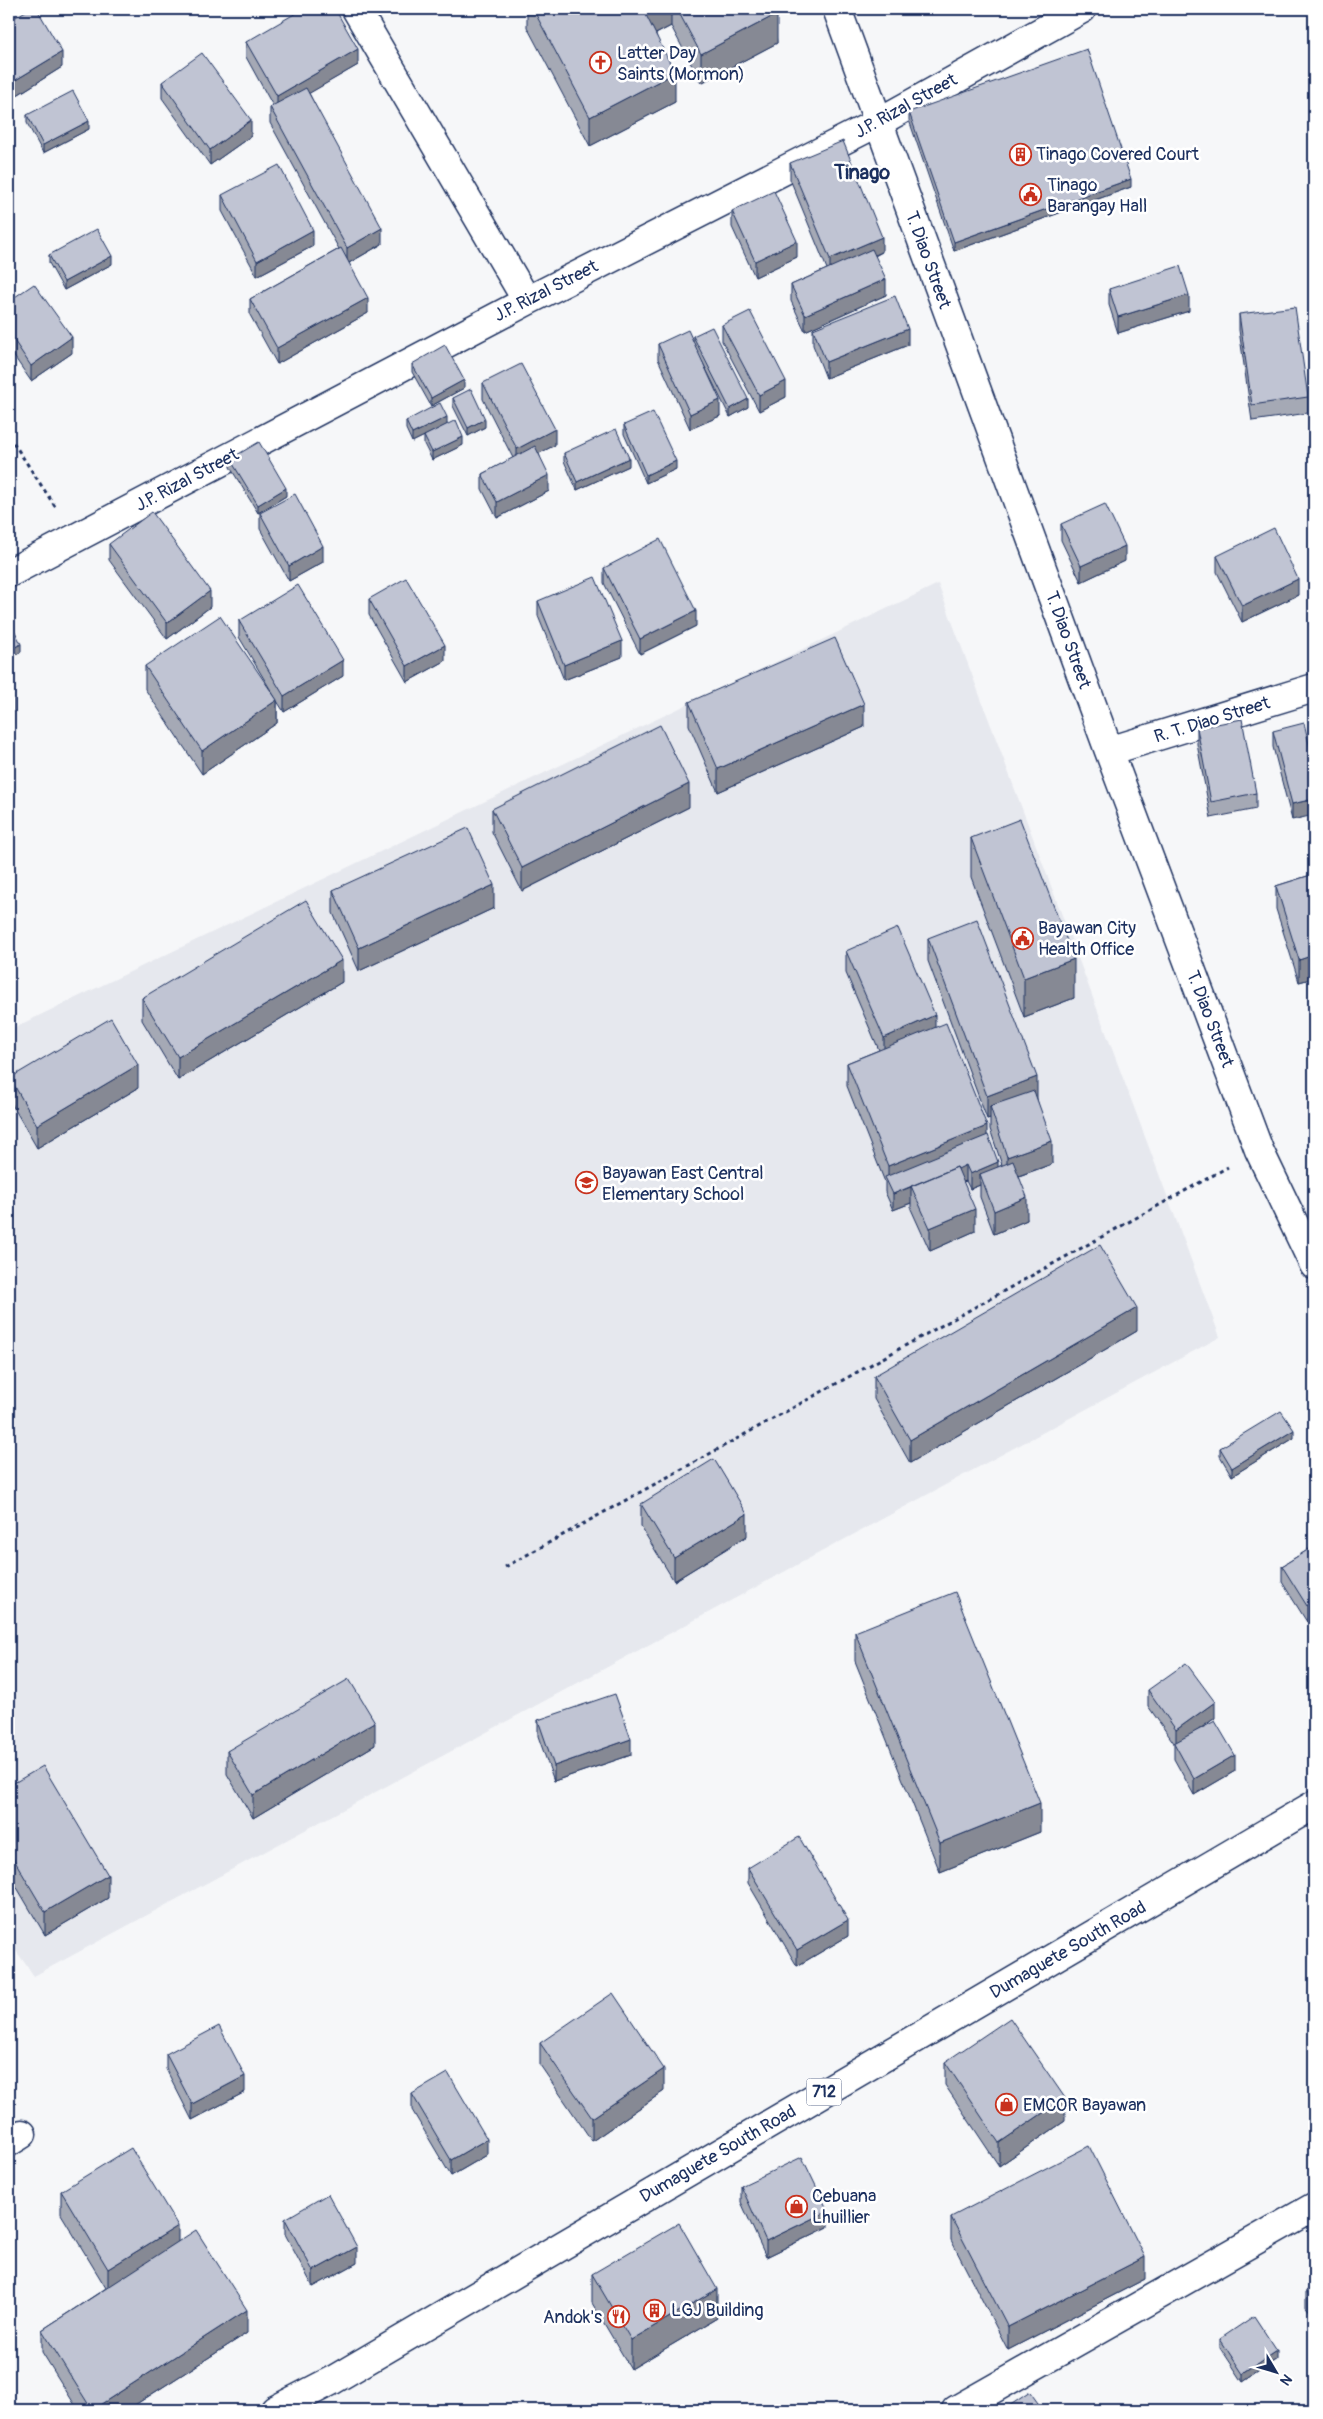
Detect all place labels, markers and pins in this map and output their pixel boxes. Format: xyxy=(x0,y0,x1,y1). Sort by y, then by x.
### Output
place label: Latter Day Saints (Mormon) xyxy=(617,42,745,86)
church icon: Latter Day Saints (Mormon) xyxy=(589,51,613,75)
building icon: Tinago Covered Court xyxy=(1008,142,1032,166)
place label: Tinago Covered Court xyxy=(1036,143,1200,166)
place label: Tinago Barangay Hall xyxy=(1047,174,1147,218)
public building icon: Tinago Barangay Hall xyxy=(1019,183,1043,207)
place label: Bayawan City Health Office xyxy=(1038,917,1136,961)
public building icon: Bayawan City Health Office xyxy=(1010,926,1034,950)
place label: Bayawan East Central Elementary School xyxy=(602,1162,764,1206)
school or university icon: Bayawan East Central Elementary School xyxy=(574,1171,598,1195)
shop icon: EMCOR Bayawan xyxy=(995,2093,1019,2117)
place label: EMCOR Bayawan xyxy=(1023,2094,1146,2117)
place label: Cebuana Lhuillier xyxy=(812,2185,876,2229)
shop icon: Cebuana Lhuillier xyxy=(784,2194,808,2218)
building icon: LGJ Building xyxy=(643,2298,667,2322)
place label: LGJ Building xyxy=(671,2299,763,2322)
restaurant icon: Andok's xyxy=(606,2305,630,2329)
place label: Andok's xyxy=(543,2306,602,2329)

